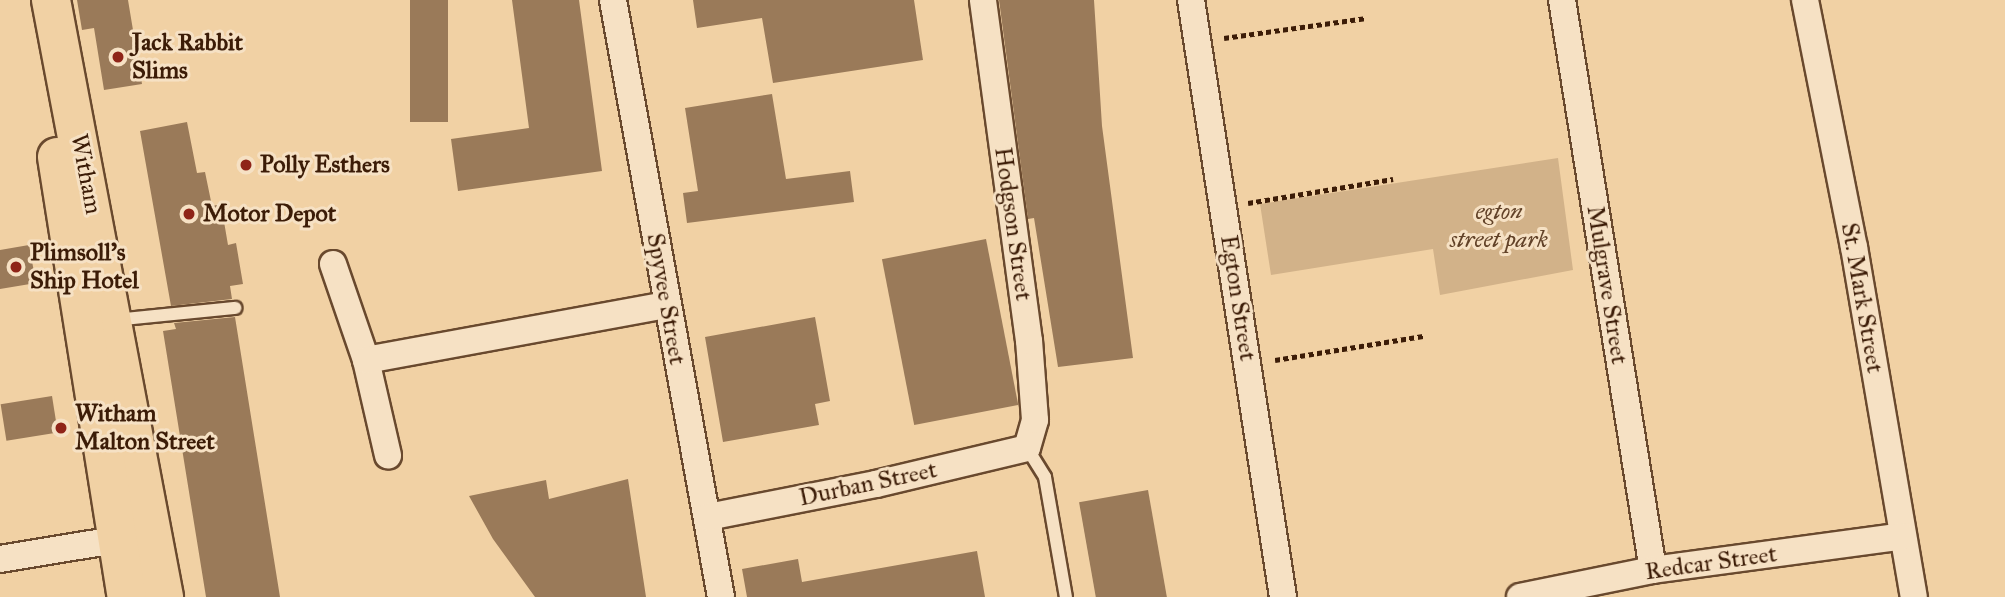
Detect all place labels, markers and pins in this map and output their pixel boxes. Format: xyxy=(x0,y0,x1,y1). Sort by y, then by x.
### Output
place label: Jack Rabbit Slims xyxy=(132,29,243,85)
marker: Jack Rabbit Slims xyxy=(110,49,126,65)
place label: Polly Esthers xyxy=(260,151,390,179)
marker: Polly Esthers xyxy=(238,157,254,173)
place label: Motor Depot xyxy=(203,200,336,228)
marker: Motor Depot xyxy=(181,206,197,222)
place label: Plimsoll's Ship Hotel xyxy=(30,239,139,295)
marker: Plimsoll's Ship Hotel xyxy=(8,259,24,275)
place label: Witham Malton Street xyxy=(75,400,215,456)
marker: Witham Malton Street xyxy=(53,420,69,436)

